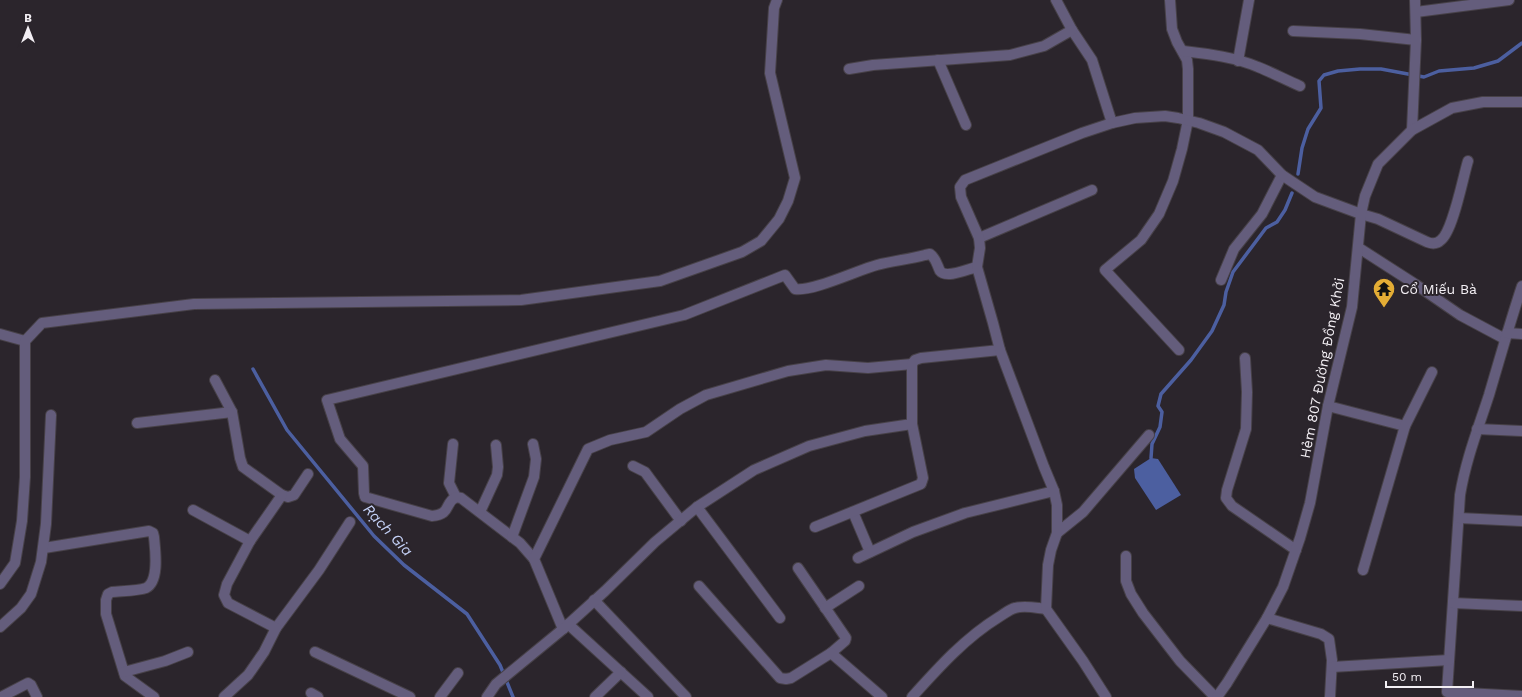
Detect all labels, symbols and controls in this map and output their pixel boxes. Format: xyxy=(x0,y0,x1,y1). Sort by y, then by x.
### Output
north arrow xyxy=(8,8,48,48)
text: B xyxy=(24,12,32,25)
street label: Hẻm 807 Đường Đồng Khởi xyxy=(1297,276,1347,460)
temple icon: Cổ Miếu Bà xyxy=(1371,276,1397,309)
place label: Cổ Miếu Bà xyxy=(1400,281,1477,297)
water label: Rạch Gia xyxy=(359,500,417,560)
scale bar xyxy=(1386,663,1473,689)
text: 50 m xyxy=(1392,670,1422,684)

